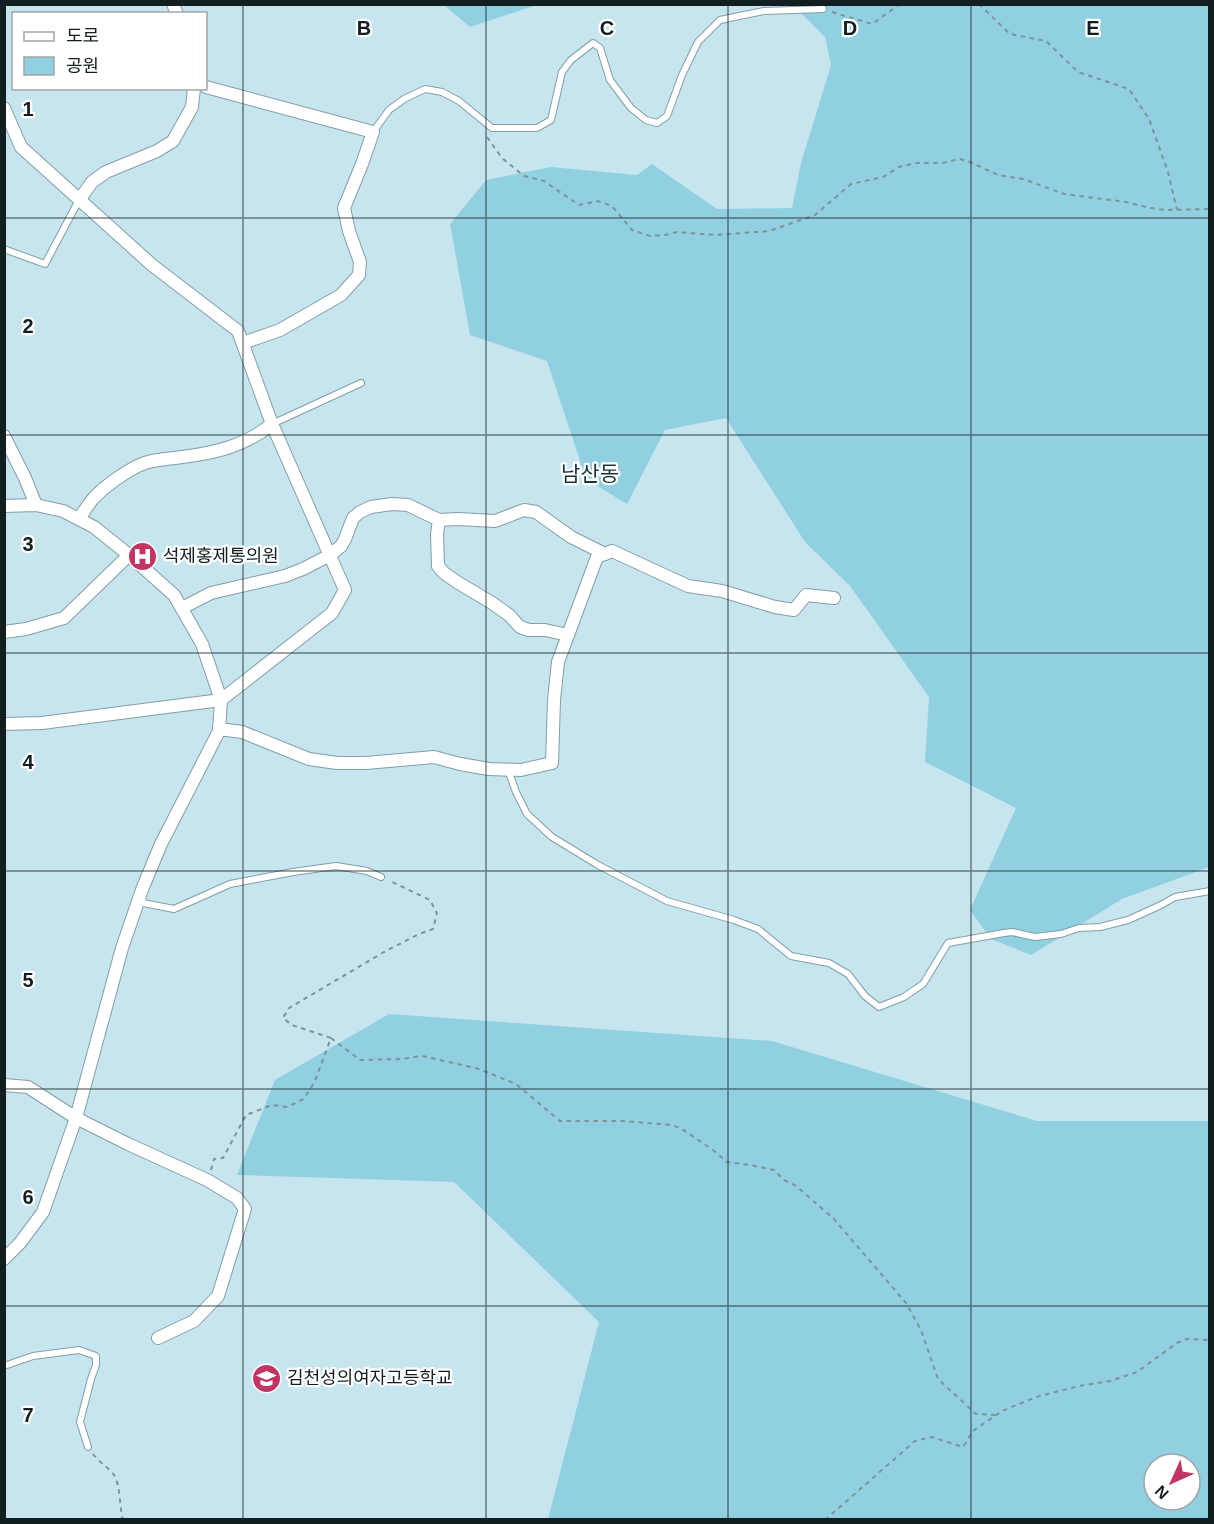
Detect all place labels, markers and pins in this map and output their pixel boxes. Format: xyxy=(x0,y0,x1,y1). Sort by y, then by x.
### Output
hospital icon: 석제홍제통의원 xyxy=(126,540,158,572)
place label: 석제홍제통의원 xyxy=(163,546,279,566)
school or university icon: 김천성의여자고등학교 xyxy=(250,1362,282,1394)
place label: 김천성의여자고등학교 xyxy=(287,1368,453,1388)

